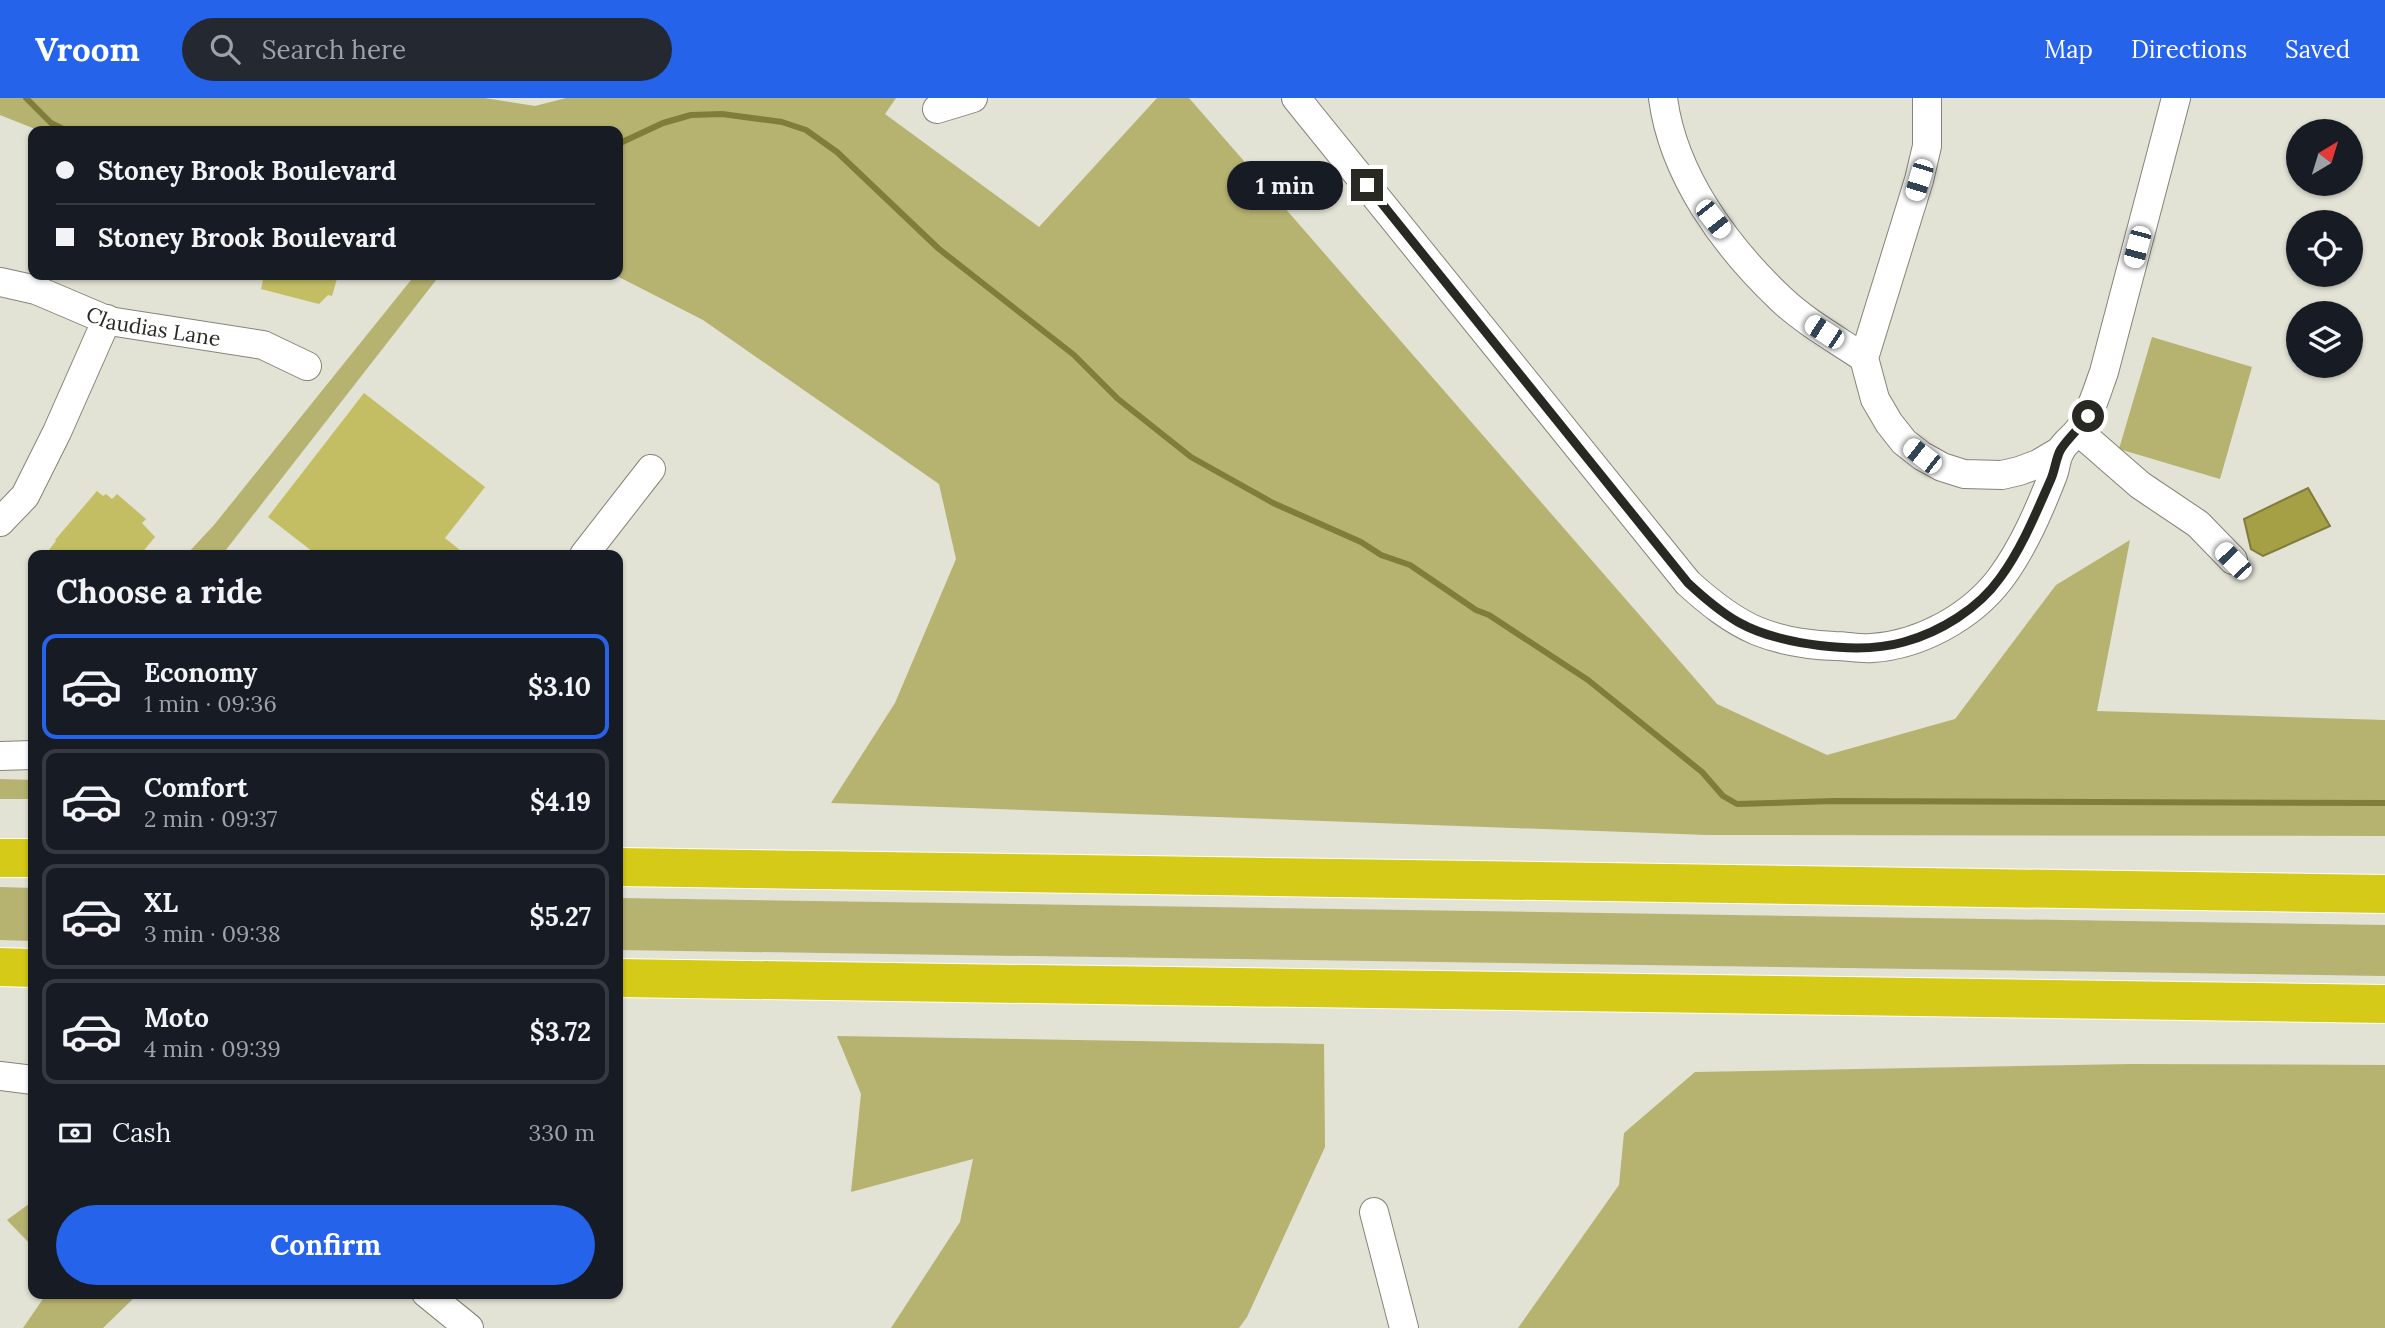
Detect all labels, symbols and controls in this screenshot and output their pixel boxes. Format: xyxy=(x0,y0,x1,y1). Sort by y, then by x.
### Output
search box xyxy=(182,18,672,81)
text: Vroom xyxy=(35,28,140,70)
icon: search xyxy=(206,30,244,68)
text: Search here xyxy=(262,33,406,66)
text: Map xyxy=(2044,34,2093,65)
text: Directions xyxy=(2131,34,2247,65)
text: Saved xyxy=(2285,34,2350,65)
north arrow xyxy=(2286,119,2362,196)
map controls xyxy=(2286,119,2363,378)
text: Stoney Brook Boulevard xyxy=(98,154,397,187)
car xyxy=(1903,157,1936,203)
callout: 1 min xyxy=(1227,160,1342,210)
route end xyxy=(1351,169,1383,201)
text: 1 min xyxy=(1256,171,1314,200)
car xyxy=(1692,196,1735,242)
button: locate xyxy=(2286,210,2363,287)
text: Stoney Brook Boulevard xyxy=(98,221,397,254)
car xyxy=(2122,224,2153,270)
street label: Claudias Lane xyxy=(82,300,222,352)
button: layers xyxy=(2286,301,2363,378)
car xyxy=(1801,312,1848,352)
route start xyxy=(2072,400,2104,432)
car xyxy=(1899,435,1946,477)
car xyxy=(2211,539,2256,583)
text: Choose a ride xyxy=(56,571,263,612)
icon: car xyxy=(60,655,123,718)
text: Economy xyxy=(144,656,257,689)
text: $3.10 xyxy=(528,670,591,703)
text: 1 min · 09:36 xyxy=(144,689,277,718)
icon: car xyxy=(60,770,123,833)
text: Comfort xyxy=(144,771,248,804)
text: $4.19 xyxy=(530,785,591,818)
text: 2 min · 09:37 xyxy=(144,804,277,833)
icon: car xyxy=(60,885,123,948)
text: XL xyxy=(144,886,178,919)
text: $5.27 xyxy=(530,900,591,933)
text: 3 min · 09:38 xyxy=(144,919,281,948)
icon: car xyxy=(60,1000,123,1063)
text: Moto xyxy=(144,1001,209,1034)
text: $3.72 xyxy=(530,1015,591,1048)
text: 4 min · 09:39 xyxy=(144,1034,281,1063)
icon: cash xyxy=(56,1114,94,1152)
text: Cash xyxy=(112,1116,171,1149)
text: 330 m xyxy=(528,1118,595,1147)
button: Confirm xyxy=(56,1205,595,1285)

